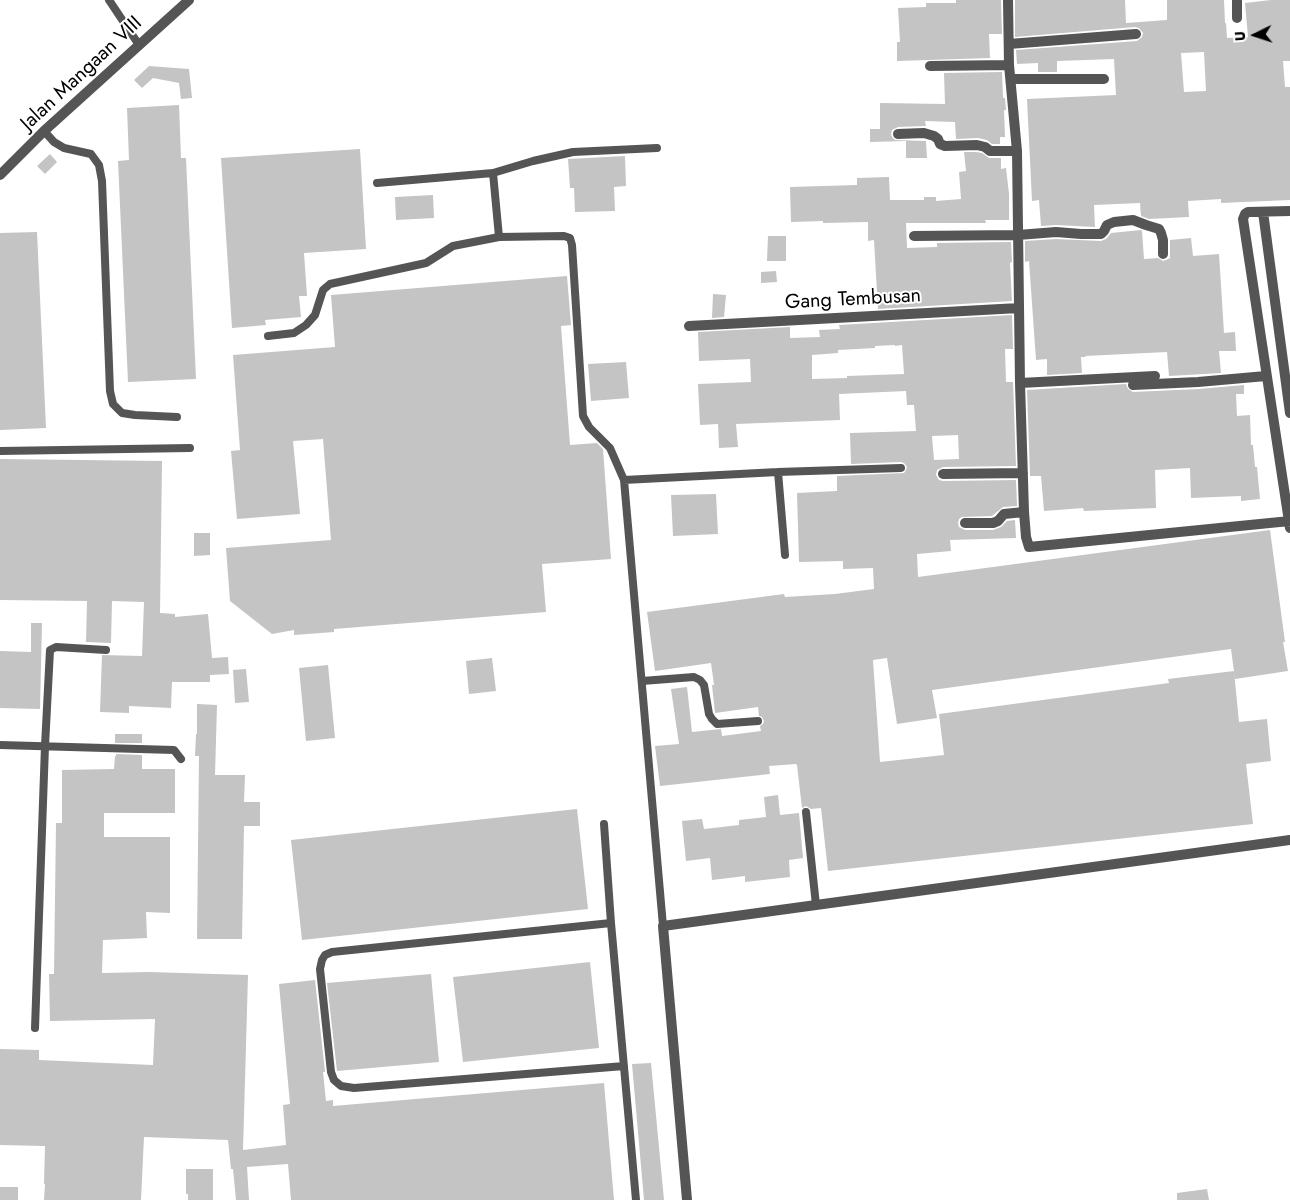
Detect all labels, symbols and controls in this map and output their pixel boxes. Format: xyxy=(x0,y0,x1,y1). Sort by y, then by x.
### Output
north arrow xyxy=(1230,10,1280,60)
street label: Jalan Mangaan VIII xyxy=(17,12,147,136)
text: U xyxy=(1230,30,1250,42)
street label: Gang Tembusan xyxy=(784,284,922,316)

